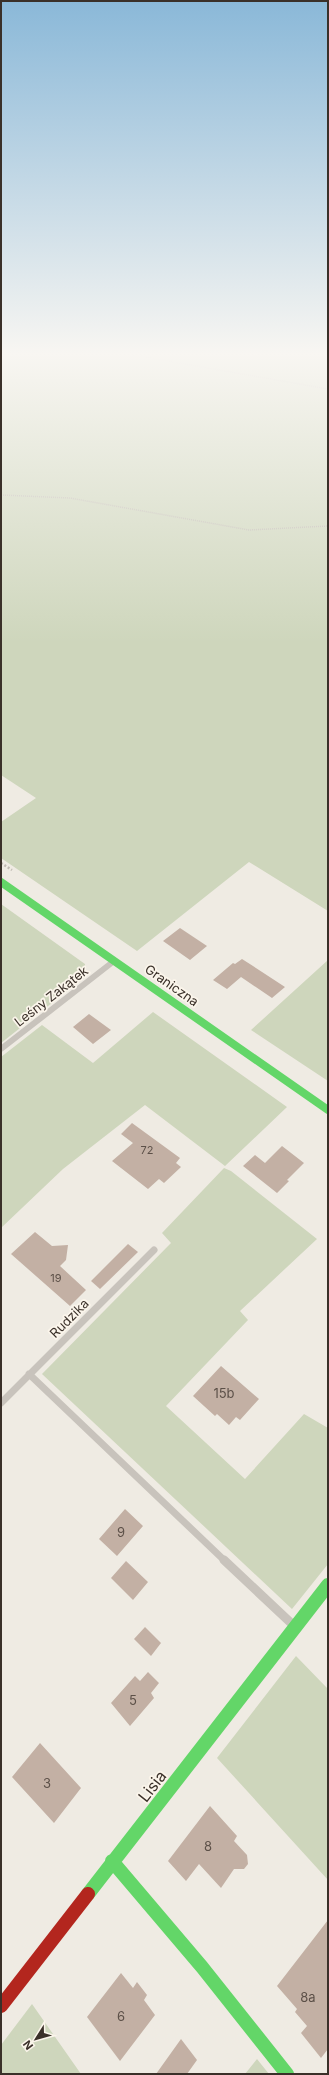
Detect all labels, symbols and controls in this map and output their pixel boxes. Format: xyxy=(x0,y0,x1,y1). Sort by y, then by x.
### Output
street label: Graniczna xyxy=(142,961,202,1009)
street label: Leśny Zakątek xyxy=(11,962,91,1030)
house number: 72 xyxy=(141,1143,153,1157)
house number: 19 xyxy=(50,1271,62,1285)
street label: Rudzika xyxy=(46,1295,92,1341)
house number: 15b xyxy=(213,1385,235,1401)
house number: 9 xyxy=(117,1524,125,1540)
house number: 5 xyxy=(129,1692,137,1708)
street label: Lisia xyxy=(134,1766,170,1806)
house number: 3 xyxy=(43,1775,51,1791)
house number: 8 xyxy=(204,1838,212,1854)
house number: 8a xyxy=(300,1989,316,2005)
house number: 6 xyxy=(117,2008,125,2024)
north arrow xyxy=(16,2019,56,2059)
text: N xyxy=(20,2037,36,2053)

